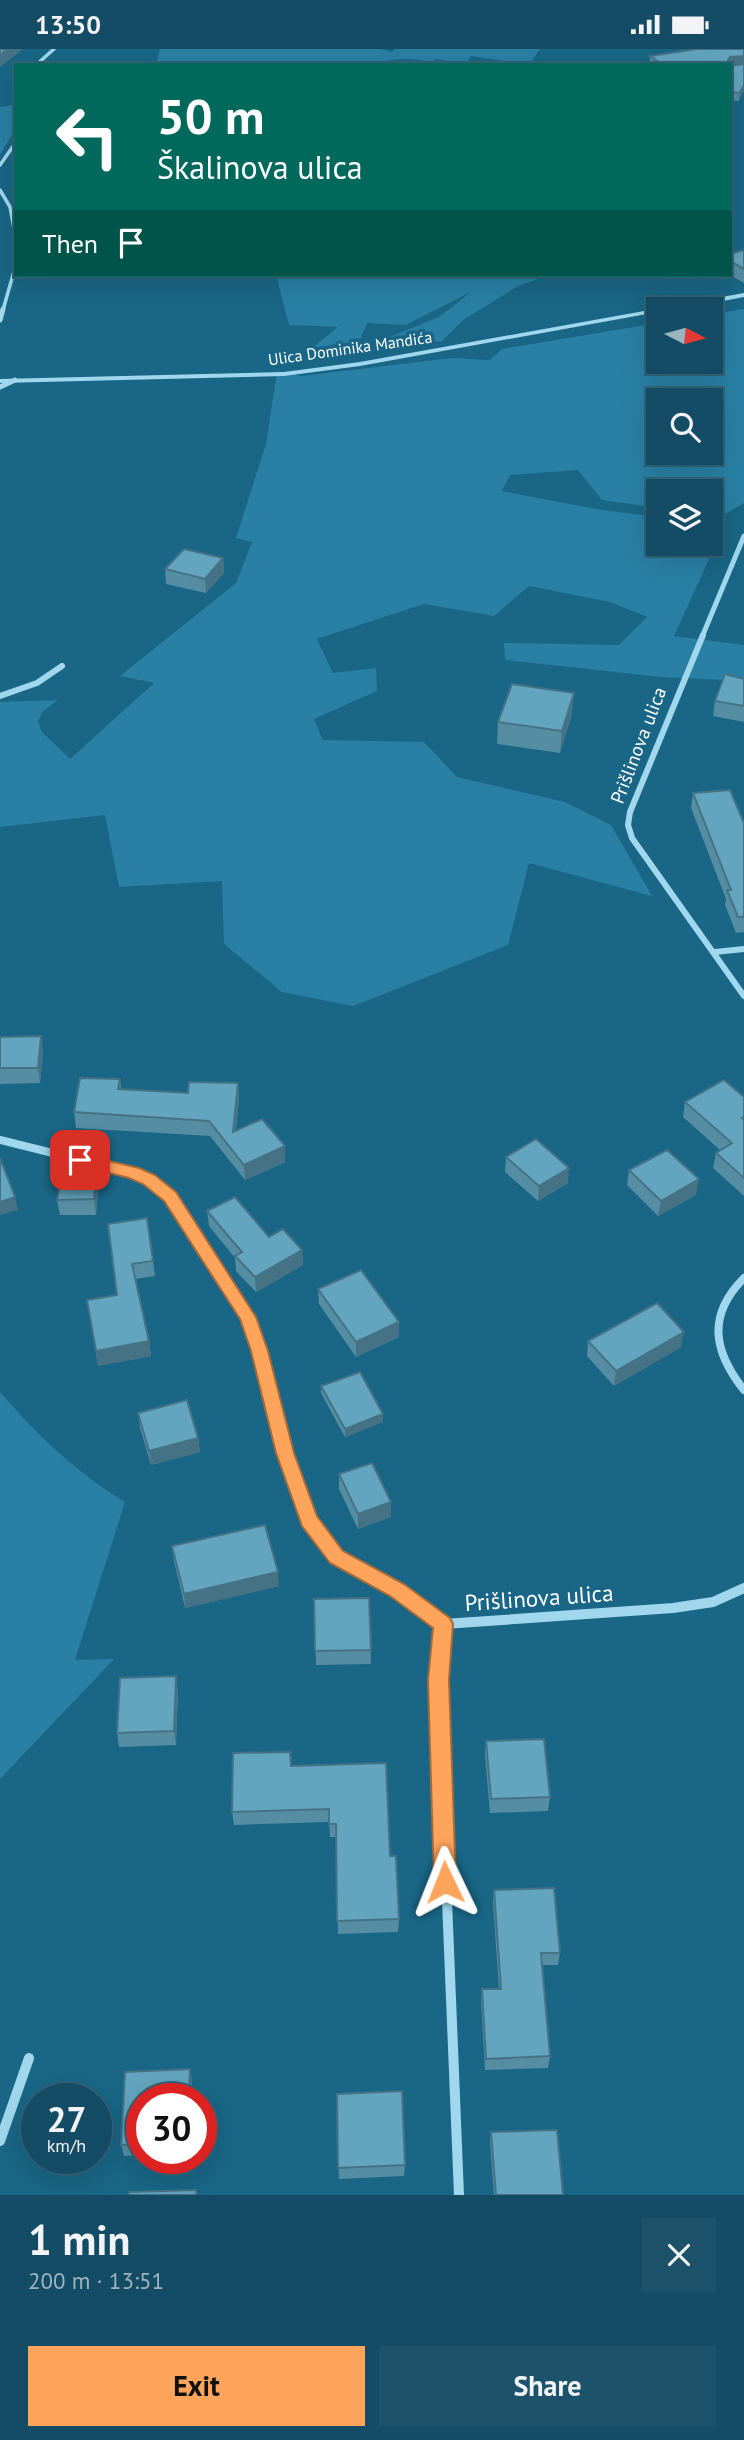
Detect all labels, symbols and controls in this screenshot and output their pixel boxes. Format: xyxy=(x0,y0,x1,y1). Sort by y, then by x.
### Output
text: 13:50 xyxy=(35,8,101,41)
text: 50 m xyxy=(157,84,264,148)
icon: left xyxy=(42,91,133,182)
text: Škalinova ulica xyxy=(157,146,363,188)
icon: arrive xyxy=(112,224,150,262)
text: Then xyxy=(42,227,98,260)
north arrow xyxy=(646,297,723,375)
map controls xyxy=(646,297,723,556)
street label: Ulica Dominika Mandića xyxy=(267,327,433,369)
button: search xyxy=(646,388,723,465)
button: layers xyxy=(646,479,723,556)
street label: Prišlinova ulica xyxy=(605,683,671,807)
pin xyxy=(50,1130,110,1190)
icon: arrive xyxy=(61,1141,99,1179)
street label: Prišlinova ulica xyxy=(464,1578,614,1617)
position arrow xyxy=(408,1845,482,1919)
speed limit sign: 30 xyxy=(126,2083,217,2174)
text: 27 xyxy=(47,2096,86,2142)
text: km/h xyxy=(47,2134,86,2157)
text: 1 min xyxy=(28,2212,130,2267)
button: close xyxy=(642,2218,716,2292)
text: 200 m · 13:51 xyxy=(28,2266,164,2295)
button: Exit xyxy=(28,2346,365,2426)
button: Share xyxy=(379,2346,716,2426)

